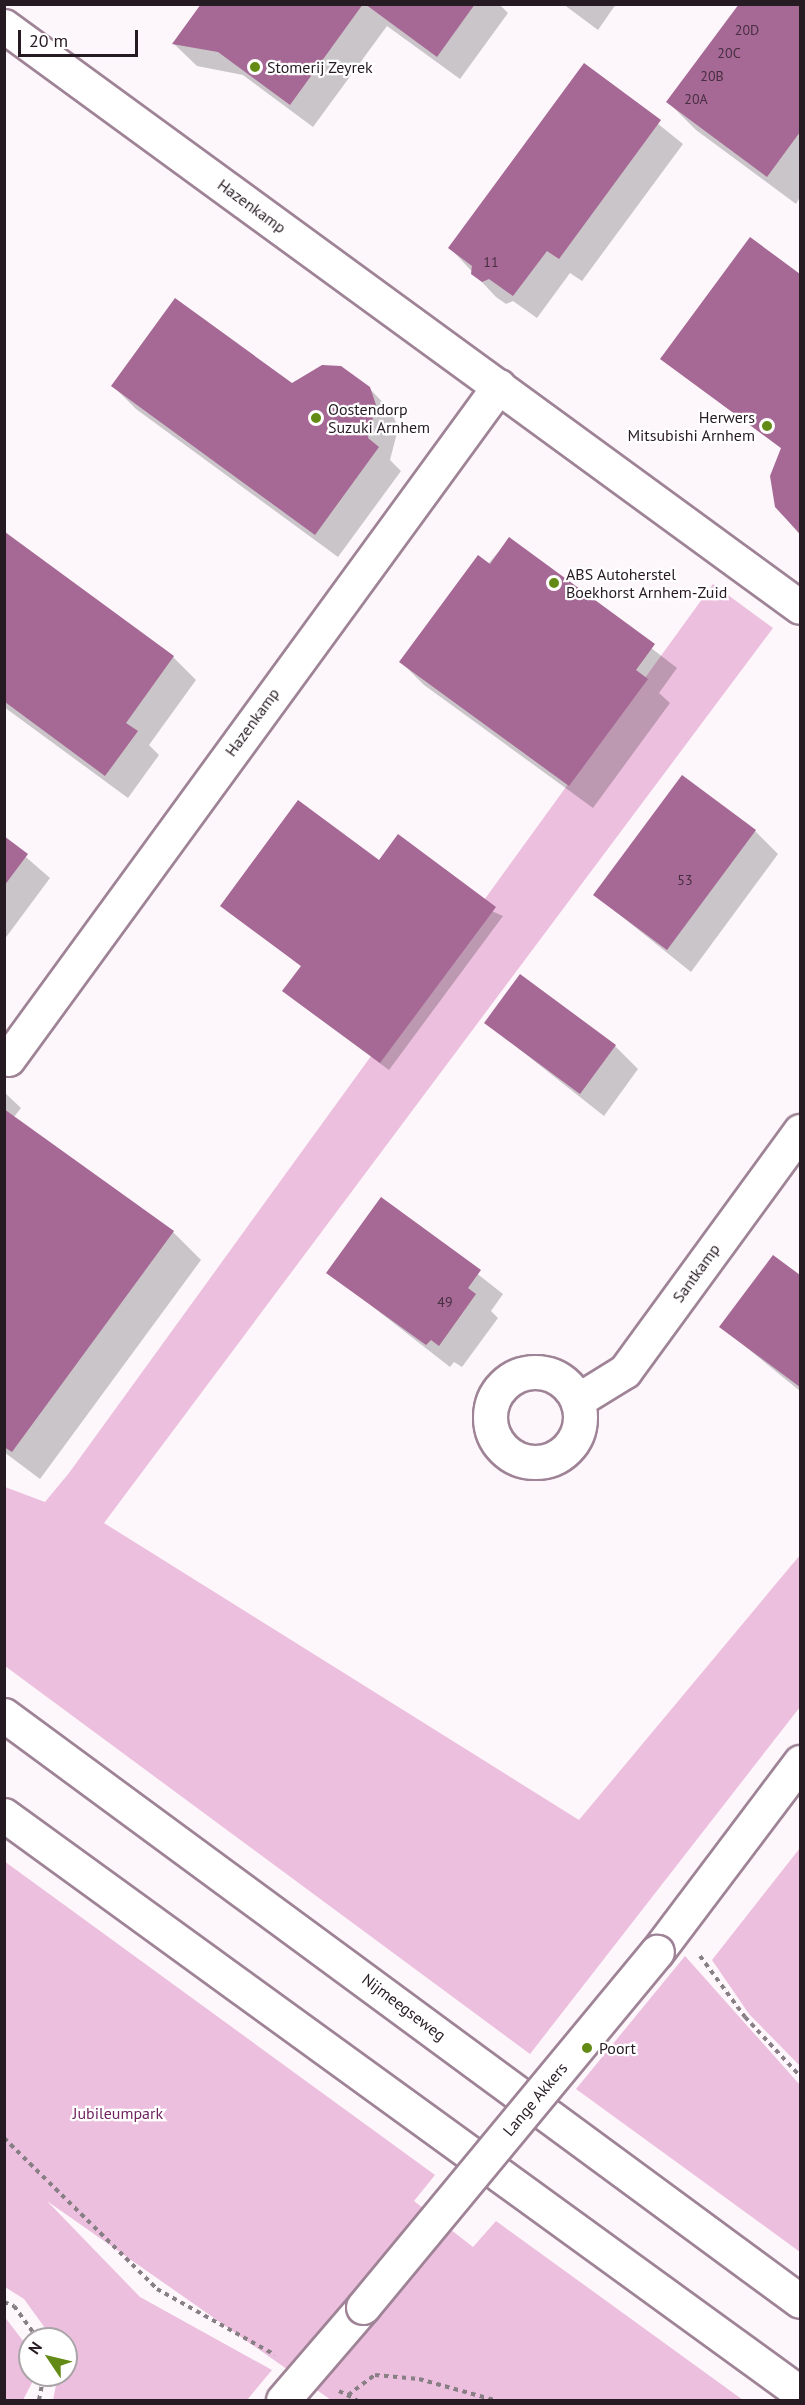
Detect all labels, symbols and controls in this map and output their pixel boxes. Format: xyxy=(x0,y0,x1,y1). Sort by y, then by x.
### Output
scale bar xyxy=(21,18,141,56)
house number: 20D xyxy=(735,22,759,38)
text: 20 m xyxy=(29,29,68,52)
house number: 20C xyxy=(717,45,741,61)
place label: Stomerij Zeyrek xyxy=(267,57,373,77)
marker: Stomerij Zeyrek xyxy=(248,60,262,74)
house number: 20B xyxy=(700,68,724,84)
house number: 20A xyxy=(684,91,708,107)
street label: Hazenkamp xyxy=(214,175,290,237)
house number: 11 xyxy=(483,254,499,270)
place label: Oostendorp Suzuki Arnhem xyxy=(328,399,431,437)
place label: Herwers Mitsubishi Arnhem xyxy=(627,407,755,445)
marker: Oostendorp Suzuki Arnhem xyxy=(309,411,323,425)
marker: Herwers Mitsubishi Arnhem xyxy=(760,419,774,433)
place label: ABS Autoherstel Boekhorst Arnhem-Zuid xyxy=(566,564,728,602)
marker: ABS Autoherstel Boekhorst Arnhem-Zuid xyxy=(547,576,561,590)
street label: Hazenkamp xyxy=(221,684,283,760)
house number: 53 xyxy=(677,872,693,888)
street label: Santkamp xyxy=(668,1240,724,1306)
house number: 49 xyxy=(437,1294,453,1310)
street label: Nijmeegseweg xyxy=(358,1969,450,2045)
place label: Poort xyxy=(599,2038,636,2058)
marker: Poort xyxy=(580,2041,594,2055)
street label: Lange Akkers xyxy=(499,2058,571,2140)
park label: Jubileumpark xyxy=(73,2103,163,2123)
north arrow xyxy=(18,2327,78,2387)
text: N xyxy=(24,2338,46,2358)

